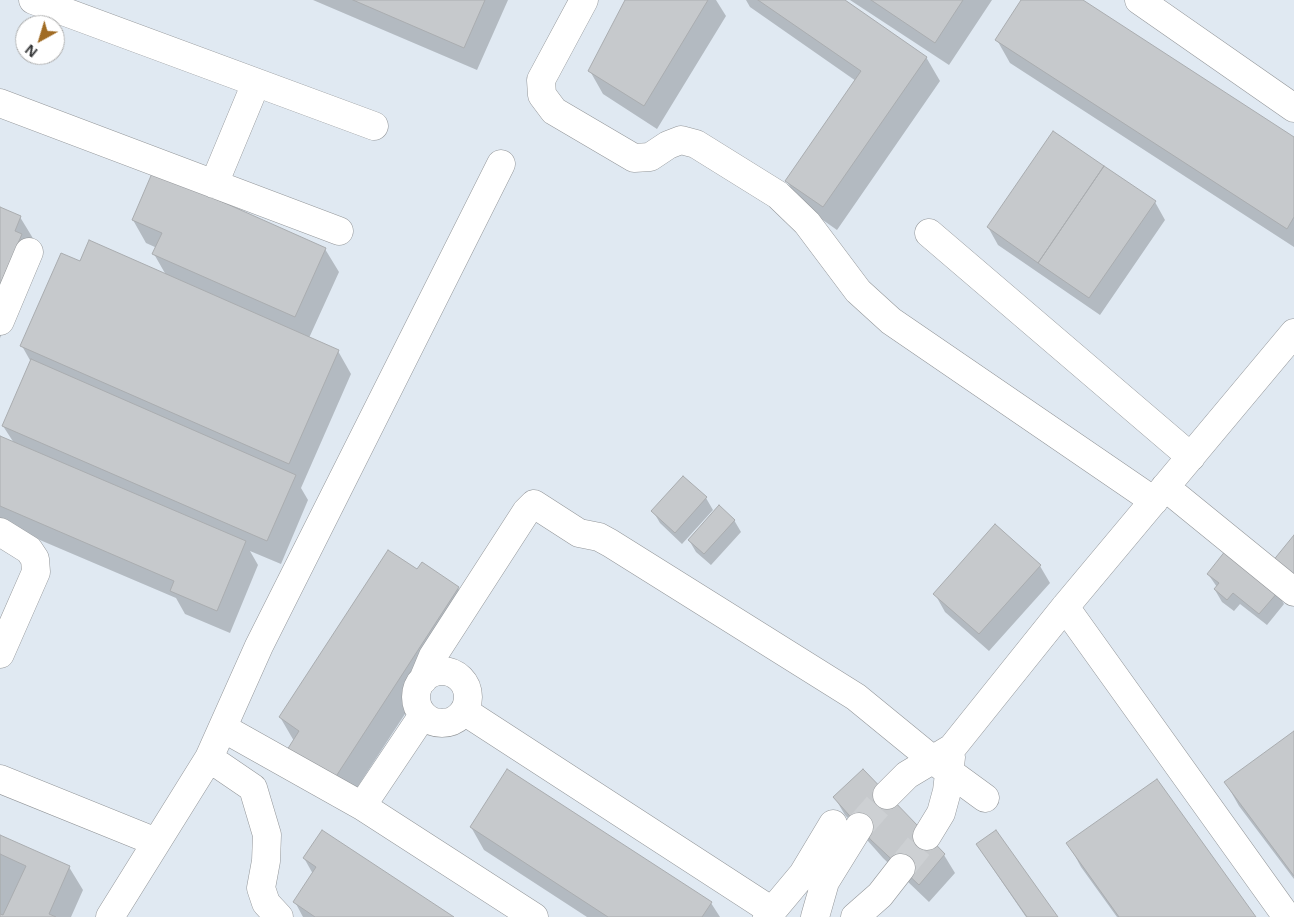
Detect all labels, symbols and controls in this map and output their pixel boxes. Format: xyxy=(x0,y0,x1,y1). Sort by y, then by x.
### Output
north arrow xyxy=(15,15,65,65)
text: N xyxy=(20,40,41,62)

